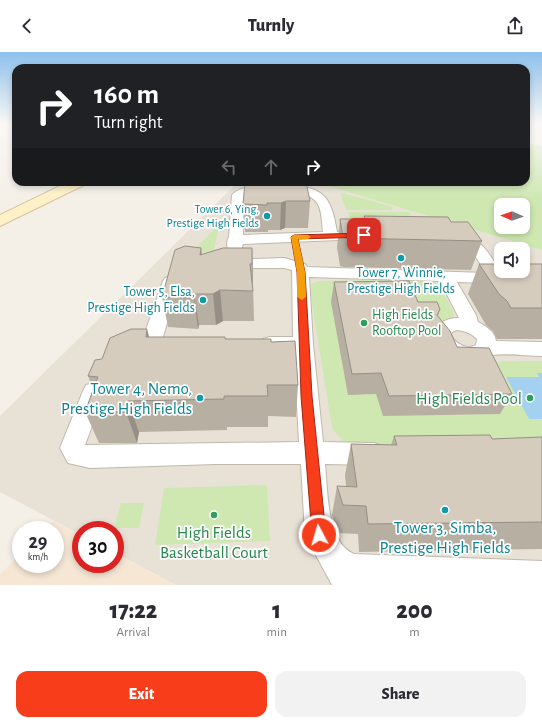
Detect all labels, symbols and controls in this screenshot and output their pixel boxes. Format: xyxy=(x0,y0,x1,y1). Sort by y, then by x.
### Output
icon: back xyxy=(16,15,38,37)
icon: share xyxy=(504,15,526,37)
text: Turnly xyxy=(248,17,294,35)
icon: right xyxy=(28,80,80,132)
text: 160 m xyxy=(94,81,159,109)
text: Turn right xyxy=(94,114,163,132)
icon: left xyxy=(218,156,240,178)
icon: ahead xyxy=(260,156,282,178)
icon: right xyxy=(302,156,324,178)
north arrow xyxy=(494,198,530,234)
map controls xyxy=(494,198,530,278)
place label: Tower 6, Ying, Prestige High Fields xyxy=(167,203,259,229)
marker: Tower 6, Ying, Prestige High Fields xyxy=(262,211,272,221)
pin xyxy=(347,218,381,252)
icon: arrive xyxy=(353,224,375,246)
button: sound xyxy=(494,242,530,278)
marker: Tower 7, Winnie, Prestige High Fields xyxy=(396,253,406,263)
place label: Tower 7, Winnie, Prestige High Fields xyxy=(347,266,455,296)
place label: Tower 5, Elsa, Prestige High Fields xyxy=(87,285,195,315)
marker: Tower 5, Elsa, Prestige High Fields xyxy=(198,295,208,305)
place label: High Fields Rooftop Pool xyxy=(372,308,442,338)
marker: High Fields Rooftop Pool xyxy=(359,318,369,328)
place label: Tower 4, Nemo, Prestige High Fields xyxy=(61,380,192,417)
place label: High Fields Pool xyxy=(416,390,522,407)
marker: Tower 4, Nemo, Prestige High Fields xyxy=(195,393,205,403)
marker: High Fields Pool xyxy=(525,393,535,403)
marker: Tower 3, Simba, Prestige High Fields xyxy=(440,505,450,515)
marker: High Fields Basketball Court xyxy=(209,510,219,520)
position arrow xyxy=(298,514,340,556)
place label: Tower 3, Simba, Prestige High Fields xyxy=(380,519,510,556)
speed limit sign: 30 xyxy=(72,521,124,573)
place label: High Fields Basketball Court xyxy=(160,524,269,561)
text: 29 xyxy=(28,532,48,552)
text: km/h xyxy=(28,552,48,562)
text: 17:22 xyxy=(109,599,157,623)
text: 1 xyxy=(272,599,281,623)
text: 200 xyxy=(396,599,433,623)
text: Arrival xyxy=(117,626,150,639)
text: min xyxy=(267,626,287,639)
text: m xyxy=(409,626,420,639)
button: Exit xyxy=(16,671,267,717)
button: Share xyxy=(275,671,526,717)

